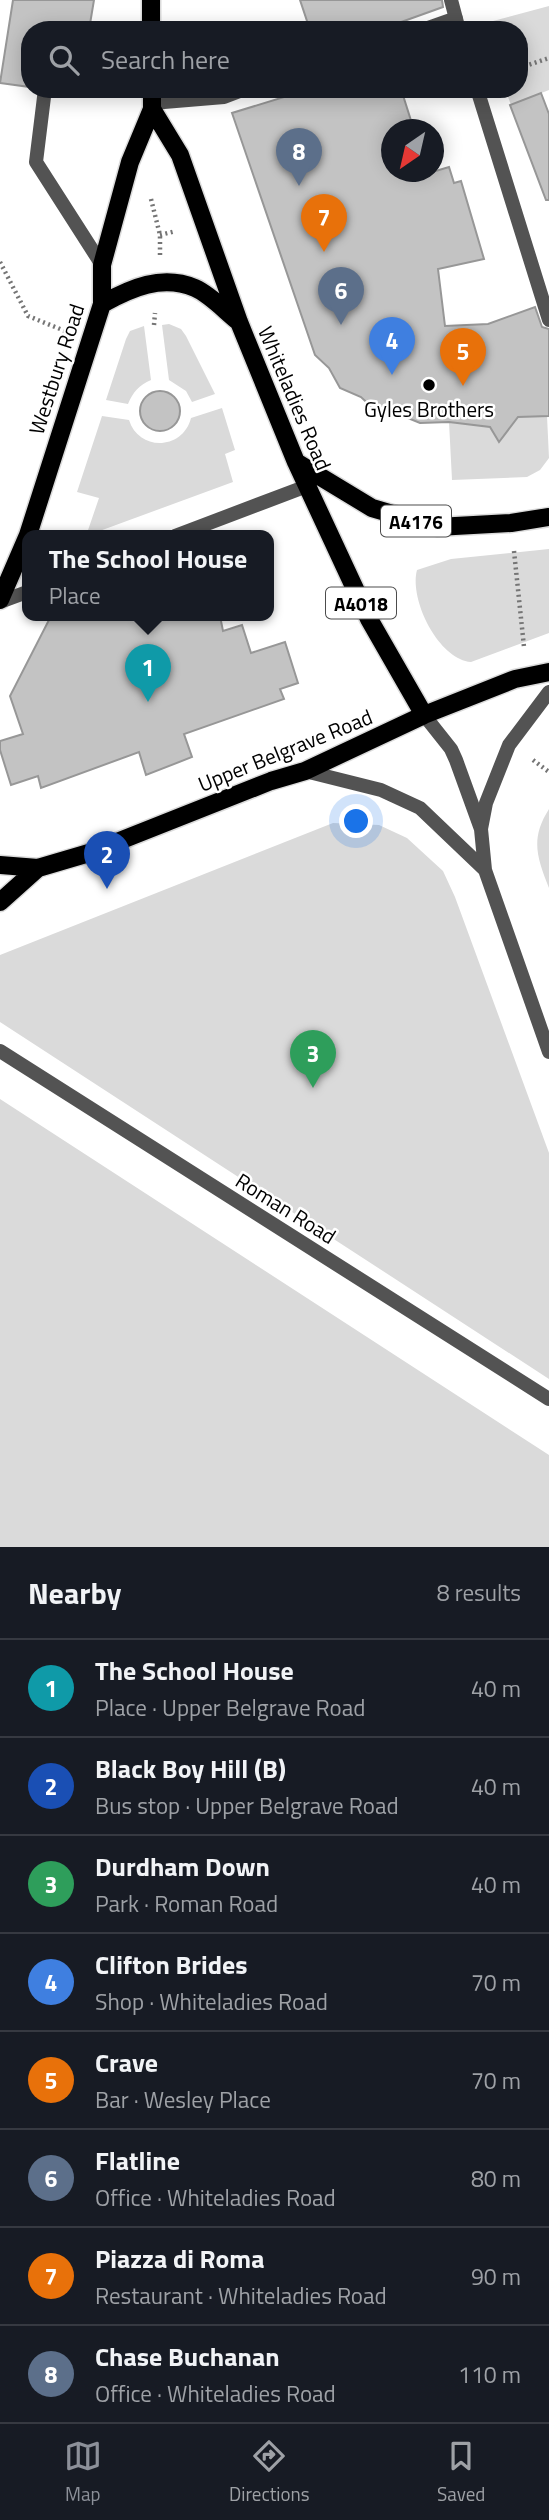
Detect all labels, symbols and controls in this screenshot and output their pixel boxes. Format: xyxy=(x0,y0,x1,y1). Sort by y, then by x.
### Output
search box xyxy=(21,21,528,98)
text: Search here xyxy=(101,40,230,79)
icon: search xyxy=(45,41,83,79)
north arrow xyxy=(381,119,444,182)
pin: 8 xyxy=(276,128,322,186)
pin: 7 xyxy=(301,194,347,252)
pin: 6 xyxy=(318,267,364,325)
street label: Westbury Road xyxy=(20,300,92,438)
pin: 4 xyxy=(369,317,415,375)
street label: Whiteladies Road xyxy=(250,321,340,475)
pin: 5 xyxy=(440,328,486,386)
marker: Gyles Brothers xyxy=(421,377,437,393)
place label: Gyles Brothers xyxy=(364,393,494,425)
road number: A4176 xyxy=(381,506,451,536)
popup xyxy=(22,530,274,621)
text: The School House xyxy=(49,539,247,578)
text: Place xyxy=(49,578,101,613)
road number: A4018 xyxy=(326,588,396,618)
pin: 1 xyxy=(125,644,171,702)
street label: Upper Belgrave Road xyxy=(193,700,377,800)
your location xyxy=(339,804,373,838)
pin: 2 xyxy=(84,831,130,889)
pin: 3 xyxy=(290,1030,336,1088)
street label: Roman Road xyxy=(229,1164,343,1252)
text: Nearby xyxy=(28,1570,121,1616)
text: 8 results xyxy=(437,1575,521,1610)
text: The School House xyxy=(95,1651,294,1690)
text: 1 xyxy=(45,1671,57,1706)
text: 40 m xyxy=(471,1671,521,1706)
text: Place · Upper Belgrave Road xyxy=(95,1690,365,1725)
text: Black Boy Hill (B) xyxy=(95,1749,286,1788)
text: 2 xyxy=(45,1769,57,1804)
text: 40 m xyxy=(471,1769,521,1804)
text: Bus stop · Upper Belgrave Road xyxy=(95,1788,399,1823)
text: Durdham Down xyxy=(95,1847,270,1886)
text: 3 xyxy=(45,1867,57,1902)
text: 40 m xyxy=(471,1867,521,1902)
text: Park · Roman Road xyxy=(95,1886,278,1921)
text: Clifton Brides xyxy=(95,1945,248,1984)
text: 4 xyxy=(45,1965,57,2000)
text: 70 m xyxy=(471,1965,521,2000)
text: Shop · Whiteladies Road xyxy=(95,1984,328,2019)
text: Crave xyxy=(95,2043,158,2082)
text: 5 xyxy=(45,2063,57,2098)
text: 70 m xyxy=(471,2063,521,2098)
text: Bar · Wesley Place xyxy=(95,2082,271,2117)
text: Flatline xyxy=(95,2141,180,2180)
text: 6 xyxy=(45,2161,57,2196)
text: 80 m xyxy=(471,2161,521,2196)
text: Office · Whiteladies Road xyxy=(95,2180,336,2215)
text: Piazza di Roma xyxy=(95,2239,264,2278)
text: 7 xyxy=(45,2259,57,2294)
text: 90 m xyxy=(471,2259,521,2294)
text: Restaurant · Whiteladies Road xyxy=(95,2278,387,2313)
text: Chase Buchanan xyxy=(95,2337,280,2376)
text: 8 xyxy=(45,2357,57,2392)
text: 110 m xyxy=(458,2357,521,2392)
text: Office · Whiteladies Road xyxy=(95,2376,336,2411)
tab: Map xyxy=(64,2437,102,2508)
tab: Directions xyxy=(229,2437,310,2508)
tab: Saved xyxy=(437,2437,485,2508)

